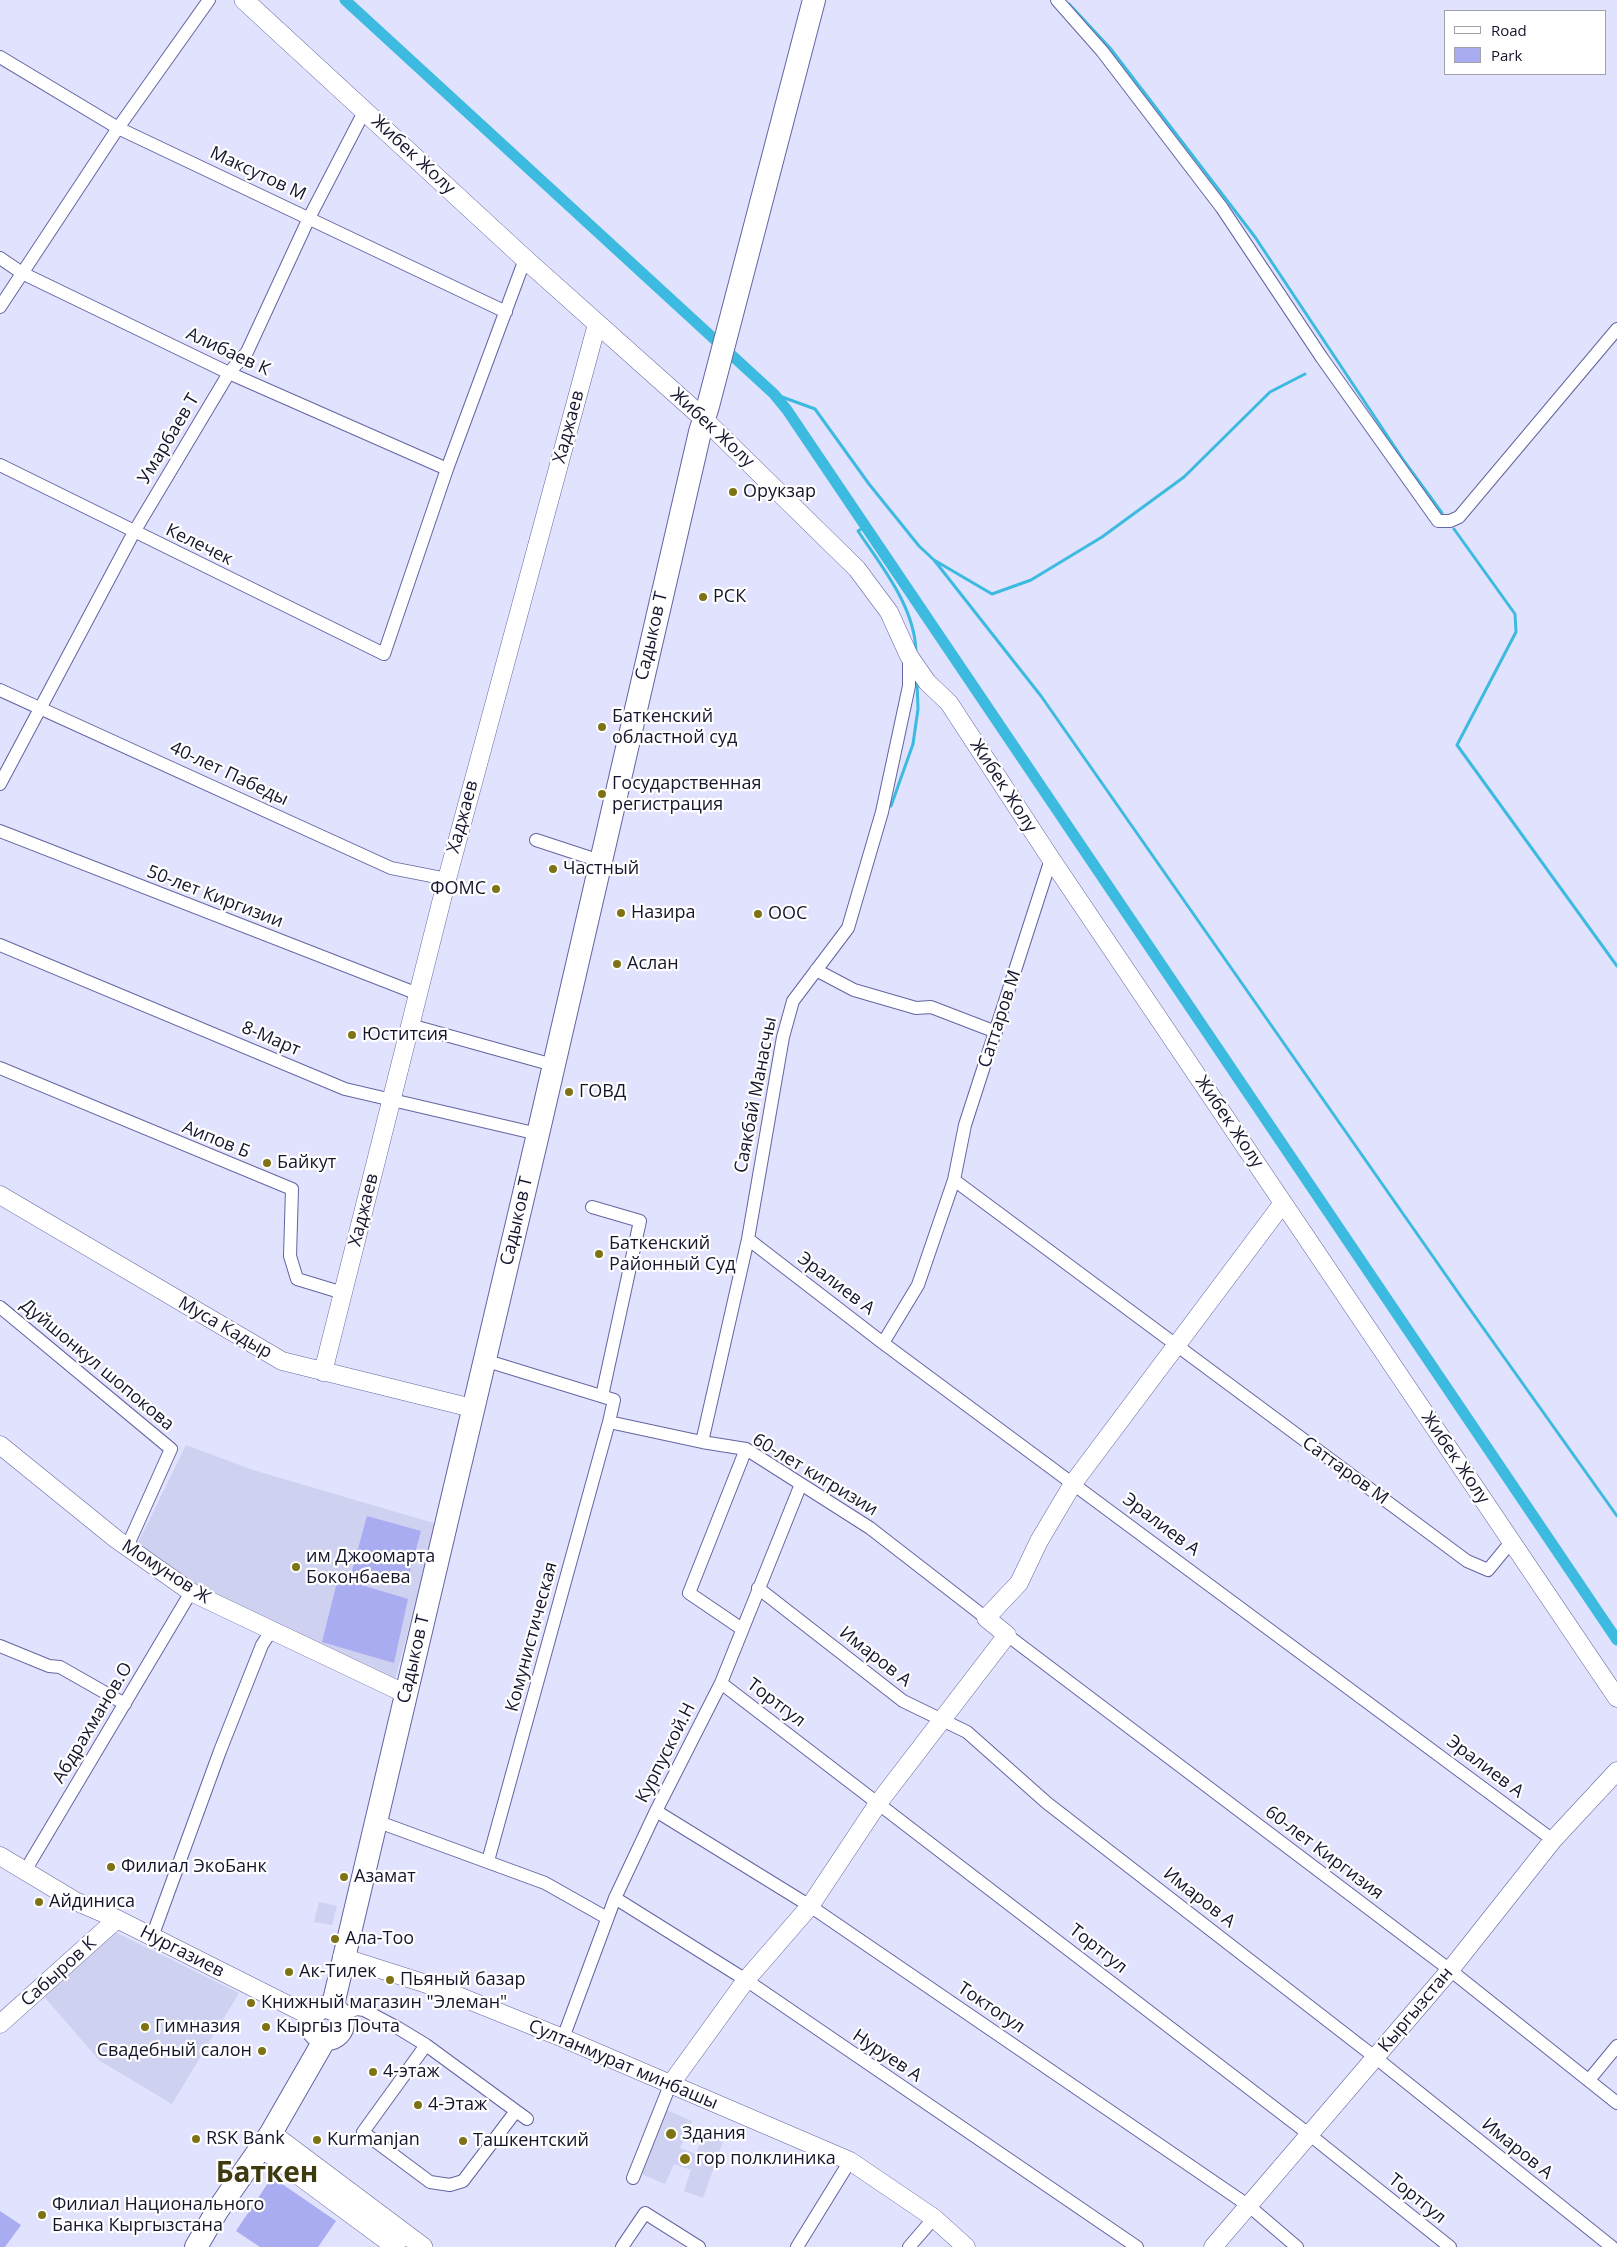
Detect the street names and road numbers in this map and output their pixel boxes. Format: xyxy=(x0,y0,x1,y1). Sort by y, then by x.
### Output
street label: Жибек Жолу xyxy=(367,111,459,199)
street label: Максутов М xyxy=(206,142,310,206)
street label: Алибаев К xyxy=(183,323,273,381)
street label: Жибек Жолу xyxy=(666,384,758,472)
street label: Хаджаев xyxy=(549,388,589,466)
street label: Умарбаев Т xyxy=(134,390,204,488)
street label: Келечек xyxy=(162,520,236,570)
street label: Садыков Т xyxy=(631,589,673,683)
street label: Жибек Жолу xyxy=(965,735,1041,837)
street label: 40-лет Пабеды xyxy=(166,737,292,811)
street label: Хаджаев xyxy=(443,778,483,856)
street label: 50-лет Киргизии xyxy=(144,861,286,933)
street label: Саттаров М xyxy=(974,967,1026,1071)
street label: Саякбай Манасчы xyxy=(730,1015,782,1175)
street label: 8-Март xyxy=(238,1017,304,1061)
street label: Жибек Жолу xyxy=(1190,1072,1268,1172)
street label: Аипов Б xyxy=(179,1117,253,1163)
street label: Хаджаев xyxy=(345,1171,383,1249)
street label: Садыков Т xyxy=(496,1174,538,1268)
street label: Эралиев А xyxy=(793,1248,879,1320)
street label: Муса Кадыр xyxy=(174,1292,276,1364)
street label: Дуйшонкул шопокова xyxy=(16,1295,178,1435)
street label: Жибек Жолу xyxy=(1416,1408,1494,1508)
street label: 60-лет кигризии xyxy=(748,1429,882,1521)
street label: Саттаров М xyxy=(1298,1432,1392,1510)
street label: Эралиев А xyxy=(1118,1489,1204,1561)
street label: Момунов Ж xyxy=(118,1535,214,1609)
street label: Комунистическая xyxy=(502,1560,562,1714)
street label: Садыков Т xyxy=(393,1612,435,1706)
street label: Имаров А xyxy=(835,1622,915,1692)
street label: Абдрахманов.О xyxy=(48,1659,138,1787)
street label: Тортгул xyxy=(743,1674,809,1732)
street label: Курпуской.Н xyxy=(632,1699,700,1807)
street label: Эралиев А xyxy=(1442,1731,1528,1803)
street label: 60-лет Киргизия xyxy=(1261,1801,1387,1905)
street label: Имаров А xyxy=(1159,1863,1239,1933)
street label: Тортгул xyxy=(1065,1920,1131,1978)
street label: Нургазиев xyxy=(136,1922,228,1982)
street label: Сабыров К xyxy=(17,1933,101,2011)
street label: Кыргызстан xyxy=(1374,1963,1458,2057)
street label: Токтогул xyxy=(953,1978,1029,2038)
street label: Султанмурат минбашы xyxy=(525,2015,721,2115)
street label: Нуруев А xyxy=(848,2025,926,2087)
street label: Имаров А xyxy=(1477,2114,1557,2184)
street label: Тортгул xyxy=(1384,2169,1450,2229)

